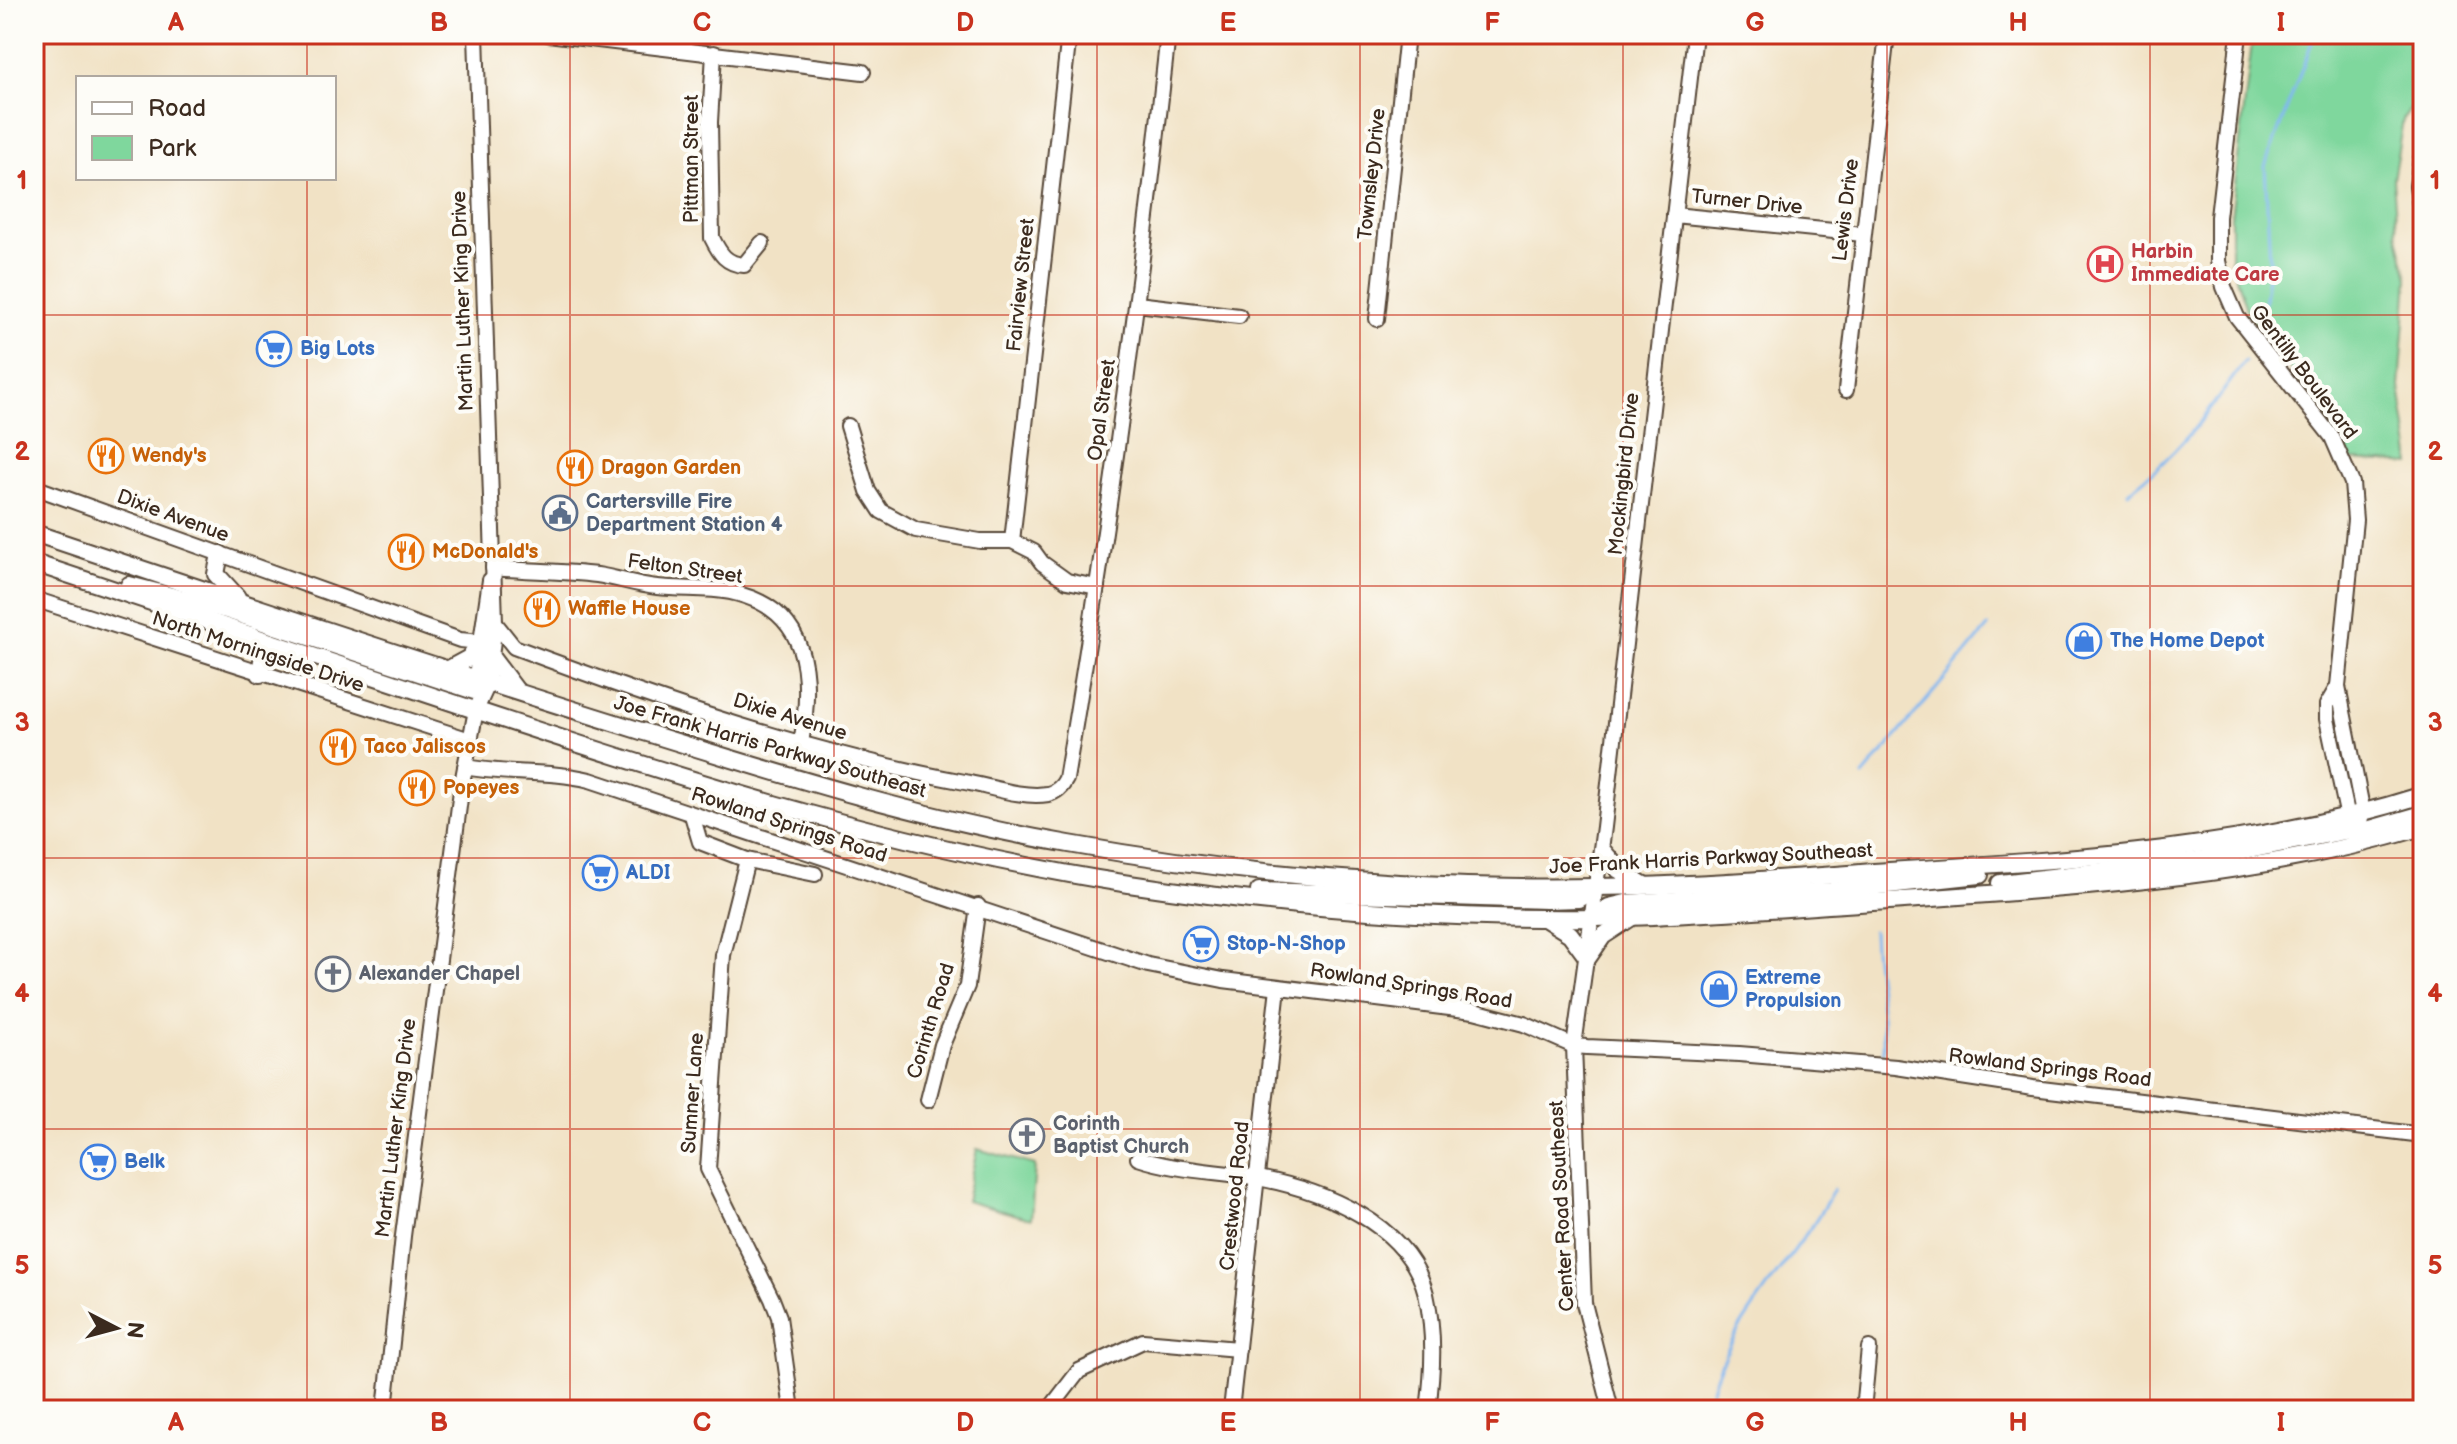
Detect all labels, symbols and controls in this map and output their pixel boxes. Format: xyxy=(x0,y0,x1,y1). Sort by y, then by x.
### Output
text: A xyxy=(167,8,184,39)
text: B xyxy=(430,8,448,39)
text: C xyxy=(693,8,711,39)
text: D xyxy=(956,8,974,39)
text: E xyxy=(1220,8,1237,39)
text: F xyxy=(1484,8,1500,39)
text: G xyxy=(1745,8,1765,39)
text: H xyxy=(2008,8,2028,39)
text: I xyxy=(2277,8,2285,39)
legend xyxy=(76,76,336,180)
text: Road xyxy=(148,94,206,123)
street label: Pittman Street xyxy=(680,95,704,223)
street label: Townsley Drive xyxy=(1353,107,1391,241)
text: Park xyxy=(148,134,196,163)
street label: Lewis Drive xyxy=(1828,157,1864,263)
text: 1 xyxy=(17,166,27,197)
text: 1 xyxy=(2430,166,2440,197)
street label: Turner Drive xyxy=(1690,184,1804,220)
street label: Martin Luther King Drive xyxy=(447,190,479,412)
street label: Fairview Street xyxy=(1002,217,1040,353)
place label: Harbin Immediate Care xyxy=(2131,240,2279,287)
hospital icon: Harbin Immediate Care xyxy=(2086,245,2124,283)
street label: Gentilly Boulevard xyxy=(2246,300,2362,444)
supermarket icon: Big Lots xyxy=(255,330,293,368)
place label: Big Lots xyxy=(300,337,375,361)
street label: Opal Street xyxy=(1083,358,1121,462)
street label: Mockingbird Drive xyxy=(1604,391,1644,556)
text: 2 xyxy=(14,437,30,468)
restaurant icon: Wendy's xyxy=(87,437,125,475)
text: 2 xyxy=(2427,437,2443,468)
place label: Wendy's xyxy=(132,444,207,468)
restaurant icon: Dragon Garden xyxy=(556,449,594,487)
place label: Dragon Garden xyxy=(601,456,741,480)
street label: Dixie Avenue xyxy=(114,485,233,547)
place label: Cartersville Fire Department Station 4 xyxy=(586,490,783,537)
public building icon: Cartersville Fire Department Station 4 xyxy=(541,494,579,532)
restaurant icon: McDonald's xyxy=(387,533,425,571)
place label: McDonald's xyxy=(432,540,539,564)
street label: Felton Street xyxy=(626,549,744,589)
restaurant icon: Waffle House xyxy=(523,590,561,628)
place label: Waffle House xyxy=(568,597,690,621)
street label: North Morningside Drive xyxy=(149,606,367,698)
shop icon: The Home Depot xyxy=(2065,622,2103,660)
place label: The Home Depot xyxy=(2110,629,2265,653)
street label: Dixie Avenue xyxy=(730,688,850,746)
street label: Joe Frank Harris Parkway Southeast xyxy=(611,691,929,803)
text: 3 xyxy=(14,708,30,739)
text: 3 xyxy=(2427,708,2443,739)
restaurant icon: Taco Jaliscos xyxy=(319,728,357,766)
place label: Taco Jaliscos xyxy=(364,735,486,759)
restaurant icon: Popeyes xyxy=(398,769,436,807)
place label: Popeyes xyxy=(443,776,519,800)
street label: Rowland Springs Road xyxy=(688,782,890,868)
street label: Joe Frank Harris Parkway Southeast xyxy=(1549,839,1873,879)
supermarket icon: ALDI xyxy=(581,854,619,892)
place label: ALDI xyxy=(625,861,670,885)
supermarket icon: Stop-N-Shop xyxy=(1182,925,1220,963)
place label: Stop-N-Shop xyxy=(1227,932,1346,956)
church icon: Alexander Chapel xyxy=(314,955,352,993)
street label: Rowland Springs Road xyxy=(1308,958,1514,1014)
street label: Corinth Road xyxy=(902,960,960,1082)
place label: Alexander Chapel xyxy=(358,962,520,986)
place label: Extreme Propulsion xyxy=(1745,966,1841,1013)
shop icon: Extreme Propulsion xyxy=(1700,970,1738,1008)
text: 4 xyxy=(14,979,30,1010)
text: 4 xyxy=(2427,979,2443,1010)
street label: Martin Luther King Drive xyxy=(371,1017,421,1239)
street label: Sumner Lane xyxy=(677,1032,709,1154)
street label: Rowland Springs Road xyxy=(1947,1044,2153,1092)
street label: Center Road Southeast xyxy=(1544,1100,1580,1312)
place label: Corinth Baptist Church xyxy=(1053,1112,1189,1159)
church icon: Corinth Baptist Church xyxy=(1008,1117,1046,1155)
street label: Crestwood Road xyxy=(1215,1120,1255,1272)
supermarket icon: Belk xyxy=(79,1143,117,1181)
place label: Belk xyxy=(124,1150,166,1174)
text: 5 xyxy=(14,1251,30,1282)
text: 5 xyxy=(2427,1251,2443,1282)
north arrow xyxy=(76,1288,156,1368)
text: N xyxy=(120,1320,149,1340)
text: A xyxy=(167,1408,184,1439)
text: B xyxy=(430,1408,448,1439)
text: C xyxy=(693,1408,711,1439)
text: D xyxy=(956,1408,974,1439)
text: E xyxy=(1220,1408,1237,1439)
text: F xyxy=(1484,1408,1500,1439)
text: G xyxy=(1745,1408,1765,1439)
text: H xyxy=(2008,1408,2028,1439)
text: I xyxy=(2277,1408,2285,1439)

